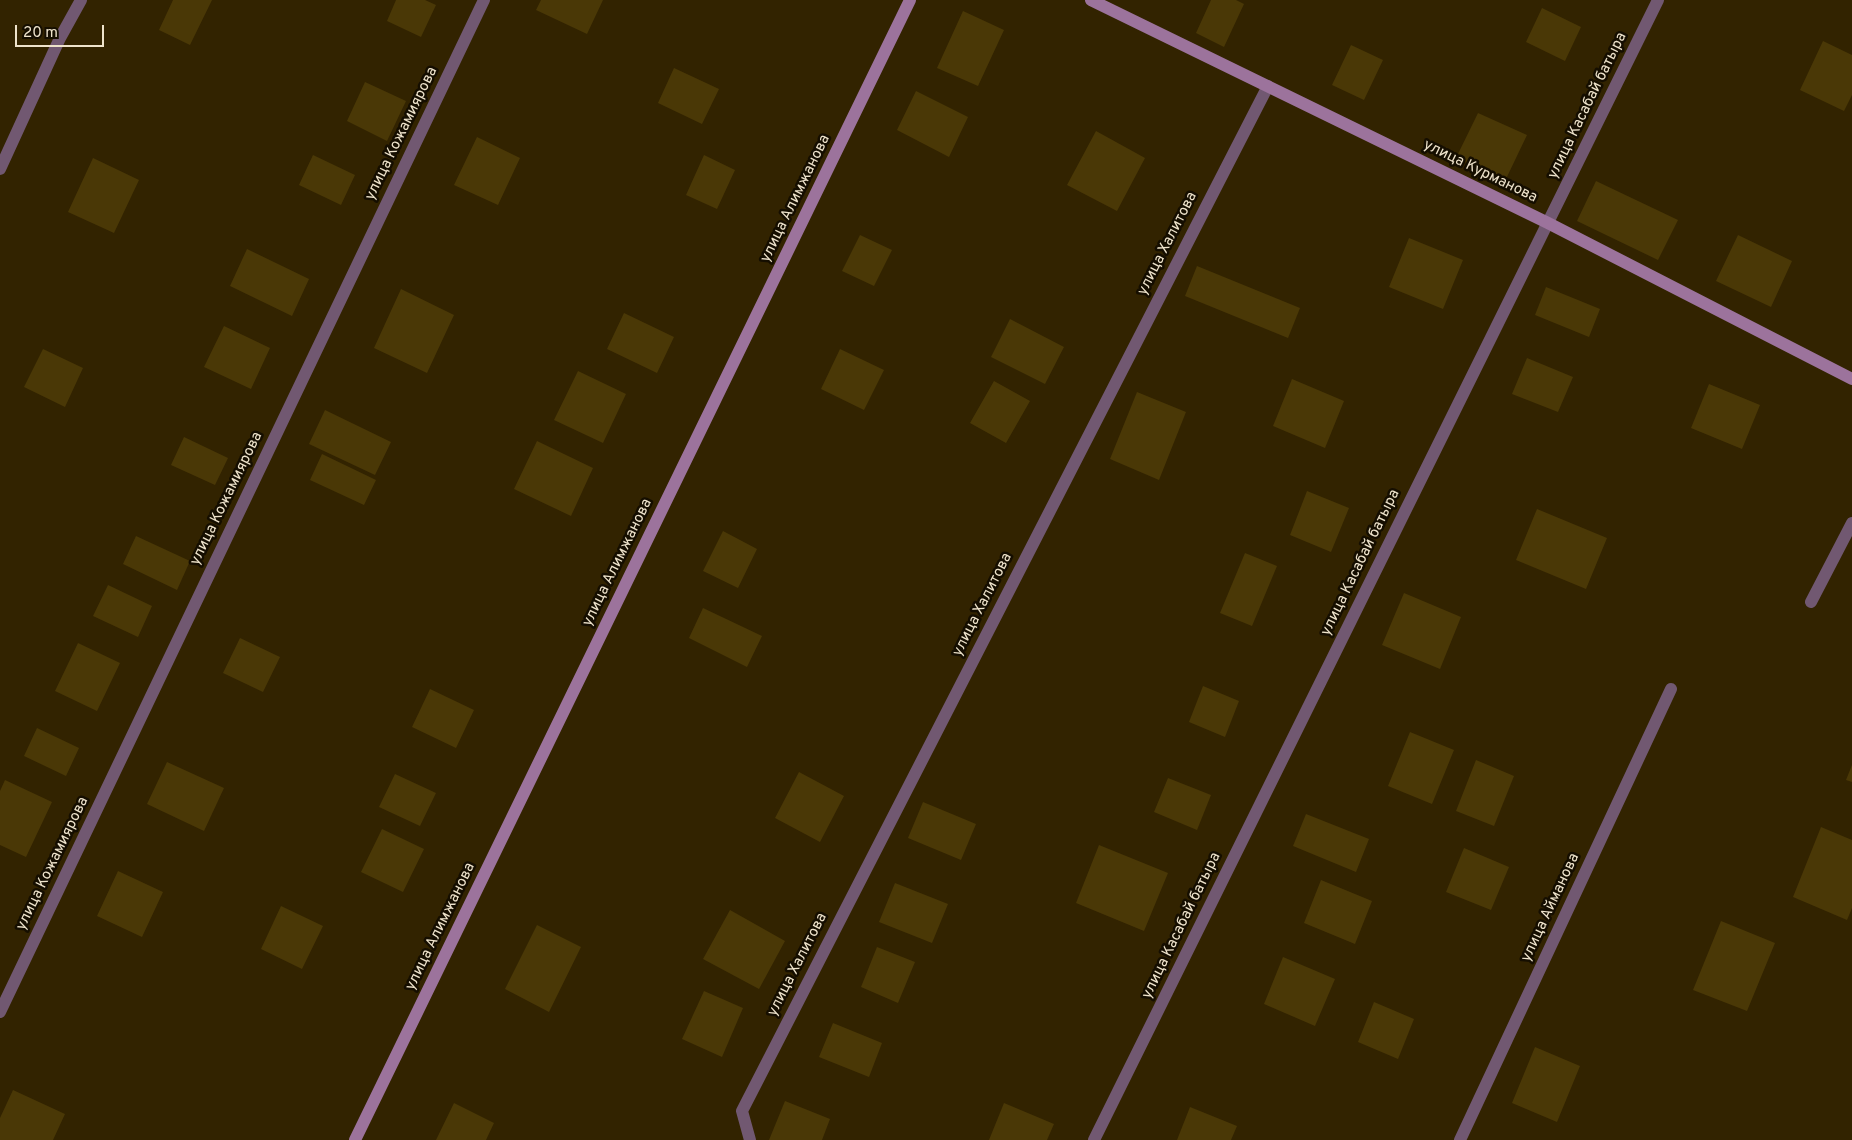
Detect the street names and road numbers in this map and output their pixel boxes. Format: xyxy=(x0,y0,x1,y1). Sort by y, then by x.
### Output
street label: улица Касабай батыра xyxy=(1545,30,1631,182)
street label: улица Кожамиярова xyxy=(362,64,442,204)
street label: улица Алимжанова xyxy=(757,132,835,266)
street label: улица Курманова xyxy=(1420,137,1540,207)
street label: улица Халитова xyxy=(1134,189,1202,299)
street label: улица Кожамиярова xyxy=(187,429,267,569)
street label: улица Касабай батыра xyxy=(1318,487,1404,639)
street label: улица Алимжанова xyxy=(579,496,657,630)
street label: улица Халитова xyxy=(949,550,1017,660)
street label: улица Кожамиярова xyxy=(13,794,93,934)
street label: улица Касабай батыра xyxy=(1139,850,1225,1002)
street label: улица Айманова xyxy=(1518,851,1584,965)
street label: улица Алимжанова xyxy=(402,860,480,994)
street label: улица Халитова xyxy=(764,910,832,1020)

